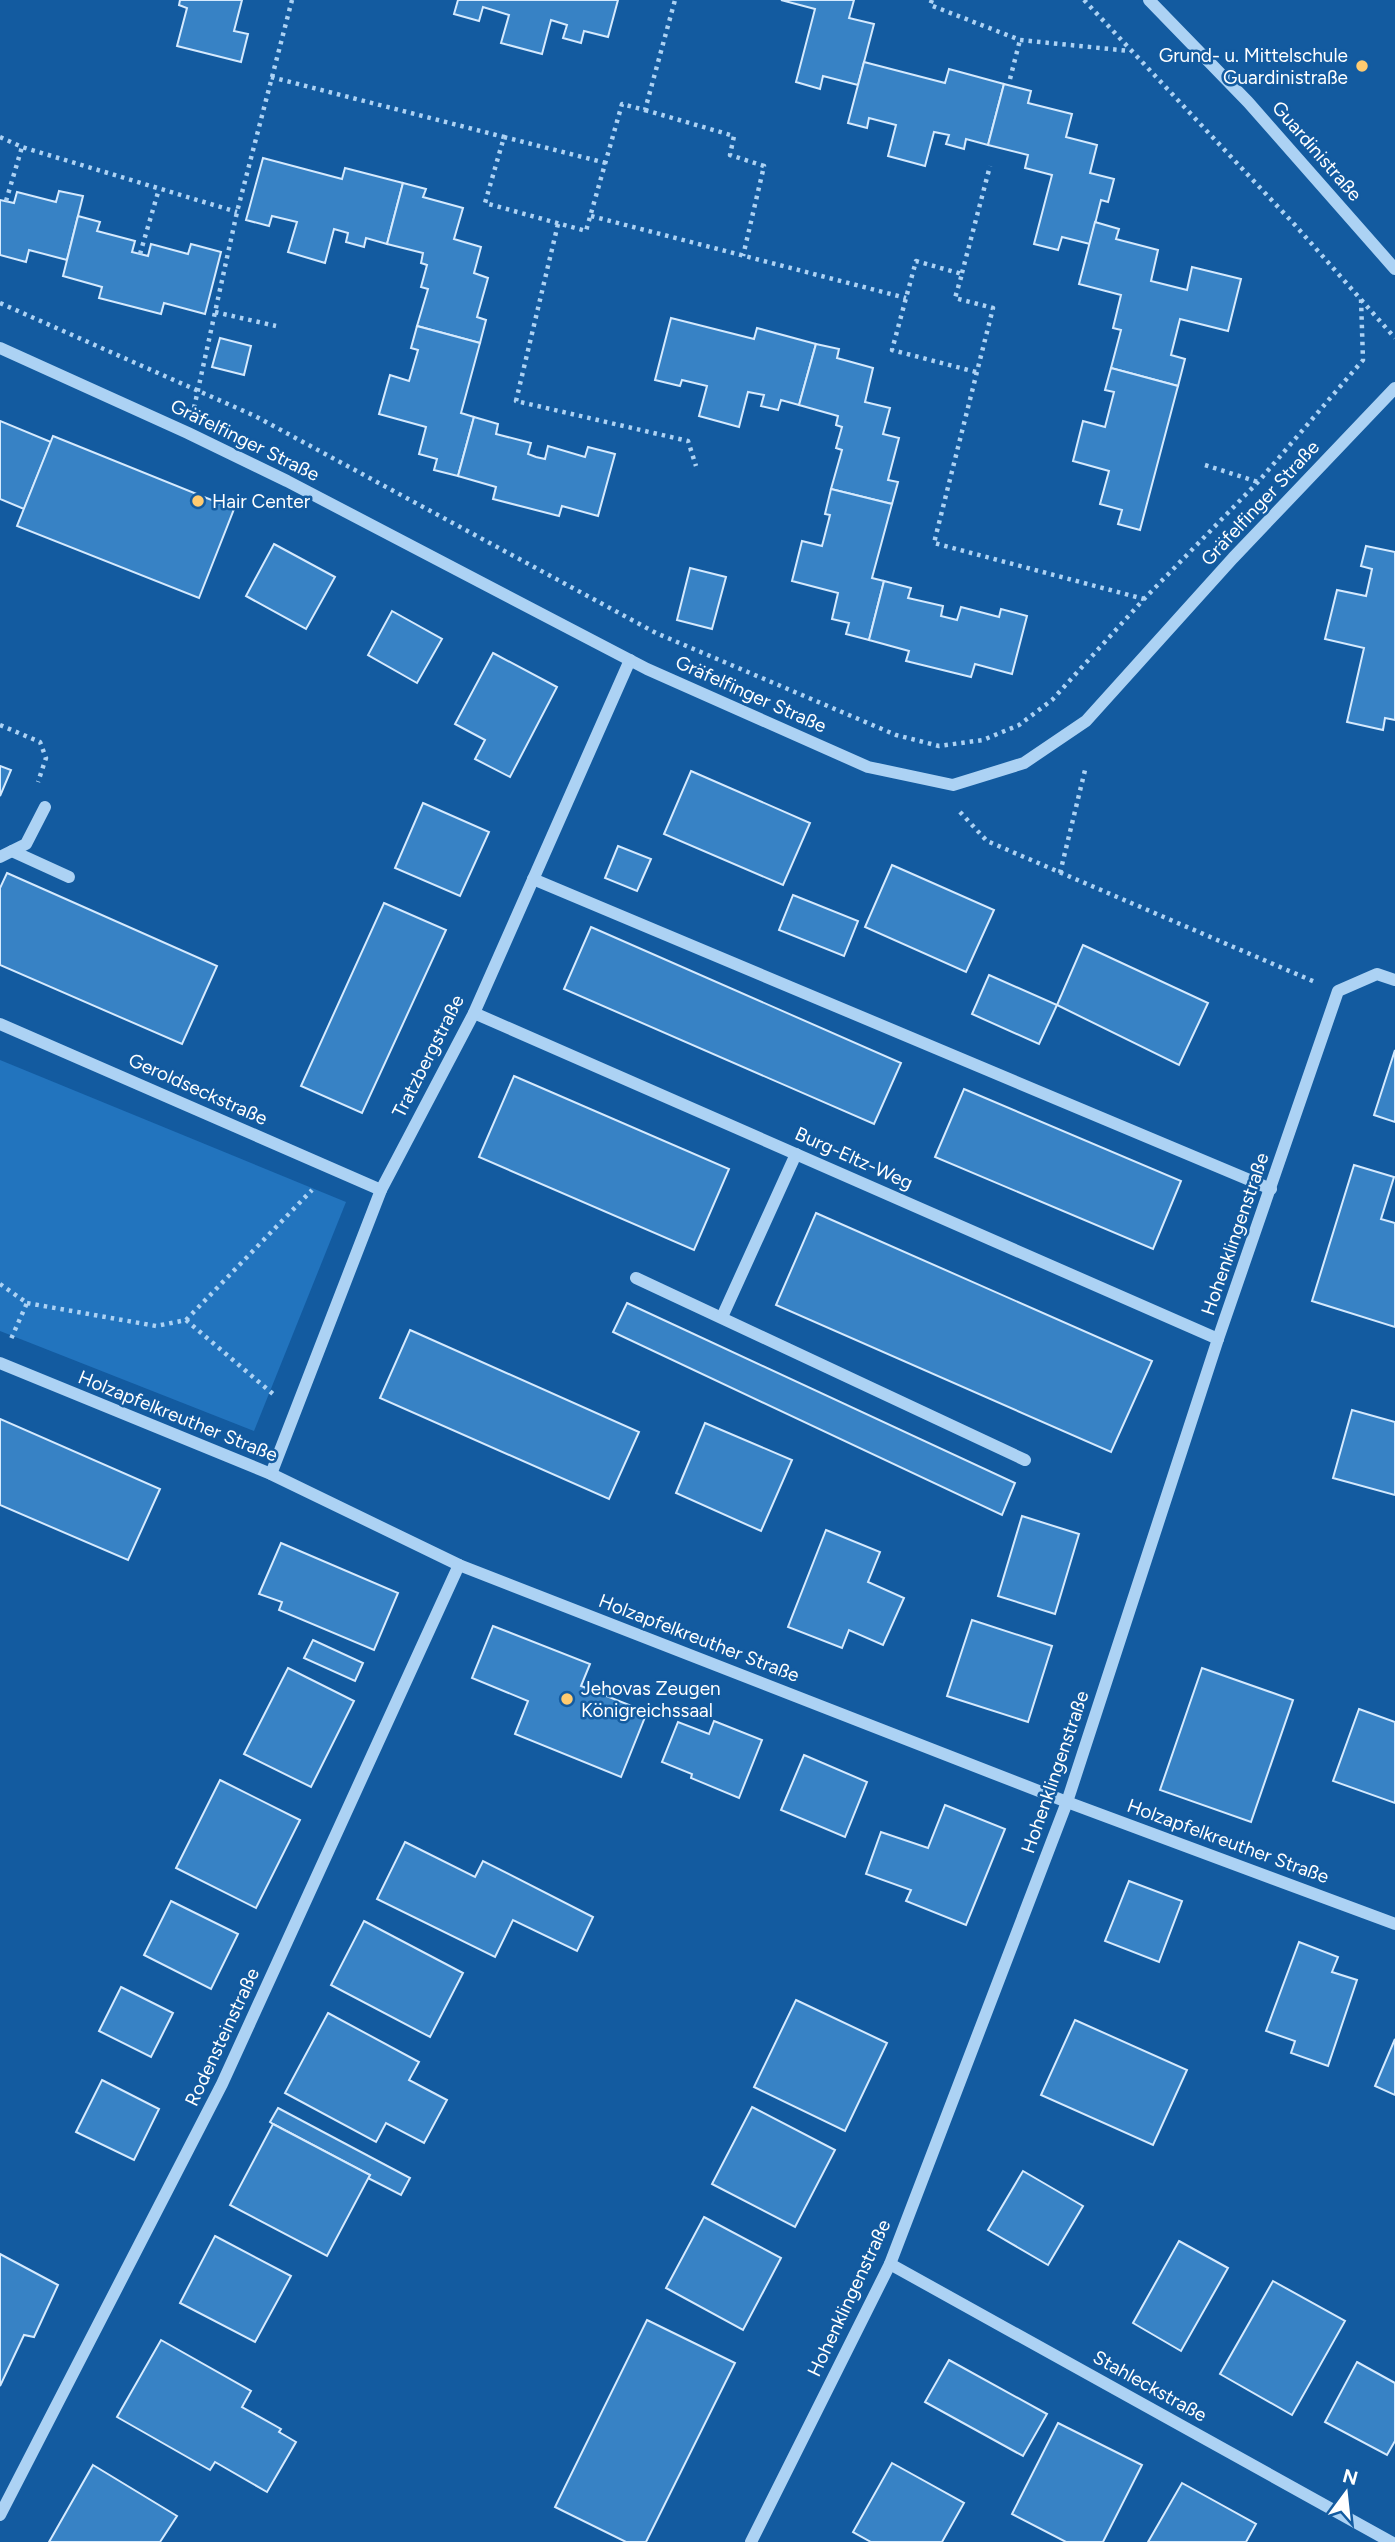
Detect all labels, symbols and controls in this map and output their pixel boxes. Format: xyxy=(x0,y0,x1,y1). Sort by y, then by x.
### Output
place label: Grund- u. Mittelschule Guardinistraße xyxy=(1159,44,1348,89)
marker: Grund- u. Mittelschule Guardinistraße xyxy=(1354,58,1370,74)
street label: Guardinistraße xyxy=(1267,96,1367,206)
street label: Gräfelfinger Straße xyxy=(167,394,323,486)
street label: Gräfelfinger Straße xyxy=(1196,436,1324,570)
place label: Hair Center xyxy=(212,490,311,513)
marker: Hair Center xyxy=(190,493,206,509)
street label: Gräfelfinger Straße xyxy=(672,650,830,738)
street label: Tratzbergstraße xyxy=(387,991,469,1121)
street label: Geroldseckstraße xyxy=(125,1048,271,1130)
street label: Burg-Eltz-Weg xyxy=(792,1122,916,1194)
street label: Hohenklingenstraße xyxy=(1196,1150,1274,1318)
street label: Holzapfelkreuther Straße xyxy=(75,1365,281,1467)
street label: Holzapfelkreuther Straße xyxy=(595,1589,803,1687)
place label: Jehovas Zeugen Königreichssaal xyxy=(581,1677,721,1722)
street label: Hohenklingenstraße xyxy=(1016,1688,1094,1856)
marker: Jehovas Zeugen Königreichssaal xyxy=(559,1691,575,1707)
street label: Holzapfelkreuther Straße xyxy=(1124,1794,1332,1888)
street label: Rodensteinstraße xyxy=(180,1964,264,2110)
street label: Hohenklingenstraße xyxy=(803,2216,895,2380)
street label: Stahleckstraße xyxy=(1089,2345,1211,2427)
north arrow xyxy=(1311,2458,1381,2528)
text: N xyxy=(1340,2464,1360,2490)

